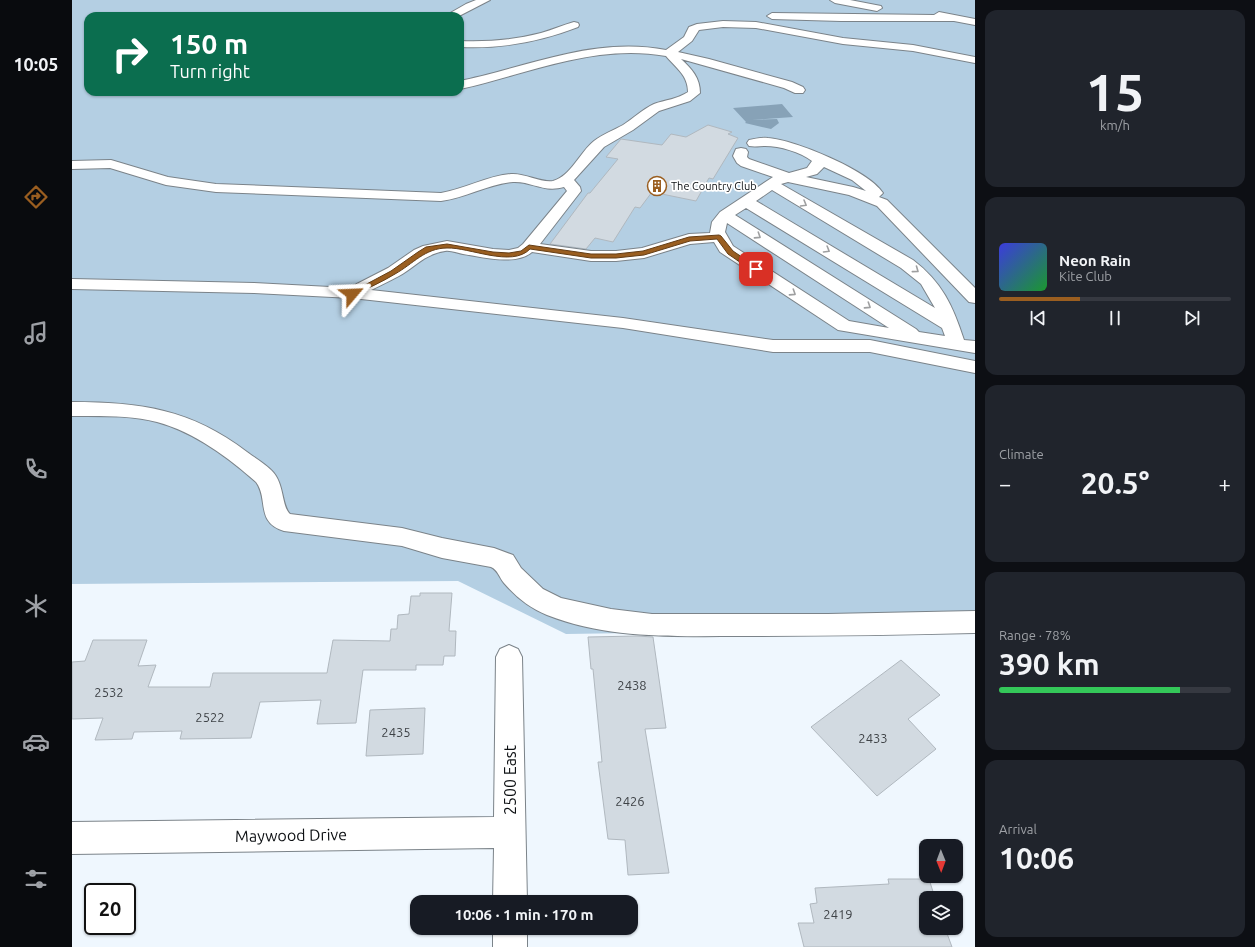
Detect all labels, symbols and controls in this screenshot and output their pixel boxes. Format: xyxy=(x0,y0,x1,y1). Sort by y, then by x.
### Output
icon: right xyxy=(104,28,156,80)
text: 150 m xyxy=(170,28,248,59)
text: 10:05 xyxy=(13,54,59,74)
text: Turn right xyxy=(170,61,250,81)
text: 15 xyxy=(1086,63,1144,121)
text: km/h xyxy=(1100,118,1130,132)
building icon: The Country Club xyxy=(646,175,668,197)
place label: The Country Club xyxy=(671,180,757,192)
icon: directions xyxy=(22,183,50,211)
one-way arrow xyxy=(800,200,807,207)
one-way arrow xyxy=(754,232,761,239)
one-way arrow xyxy=(823,246,830,253)
pin xyxy=(739,252,773,286)
text: Neon Rain xyxy=(1059,252,1131,269)
icon: arrive xyxy=(745,258,767,280)
one-way arrow xyxy=(912,266,919,273)
text: Kite Club xyxy=(1059,269,1112,283)
position arrow xyxy=(331,273,373,315)
one-way arrow xyxy=(788,288,795,295)
one-way arrow xyxy=(864,302,871,309)
icon: previous xyxy=(1027,307,1049,329)
icon: pause xyxy=(1104,307,1126,329)
icon: next xyxy=(1181,307,1203,329)
icon: music xyxy=(22,319,50,347)
text: Climate xyxy=(999,447,1044,461)
icon: phone xyxy=(22,455,50,483)
text: 20.5° xyxy=(1081,466,1149,500)
text: − xyxy=(999,471,1011,496)
text: + xyxy=(1219,471,1231,496)
icon: climate xyxy=(22,592,50,620)
text: Range · 78% xyxy=(999,628,1071,642)
text: 390 km xyxy=(999,647,1100,681)
house number: 2438 xyxy=(617,678,647,692)
house number: 2532 xyxy=(94,685,124,699)
house number: 2522 xyxy=(195,710,225,724)
house number: 2435 xyxy=(381,725,411,739)
icon: car xyxy=(22,728,50,756)
house number: 2433 xyxy=(858,731,888,745)
street label: 2500 East xyxy=(501,744,519,815)
house number: 2426 xyxy=(615,794,645,808)
text: Arrival xyxy=(999,822,1037,836)
street label: Maywood Drive xyxy=(235,825,347,845)
north arrow xyxy=(919,839,963,883)
map controls xyxy=(919,839,963,935)
text: 10:06 xyxy=(999,841,1074,875)
icon: filters xyxy=(22,865,50,893)
speed limit sign: 20 xyxy=(84,883,136,935)
button: layers xyxy=(919,891,963,935)
text: 10:06 · 1 min · 170 m xyxy=(455,906,593,923)
house number: 2419 xyxy=(823,907,853,921)

